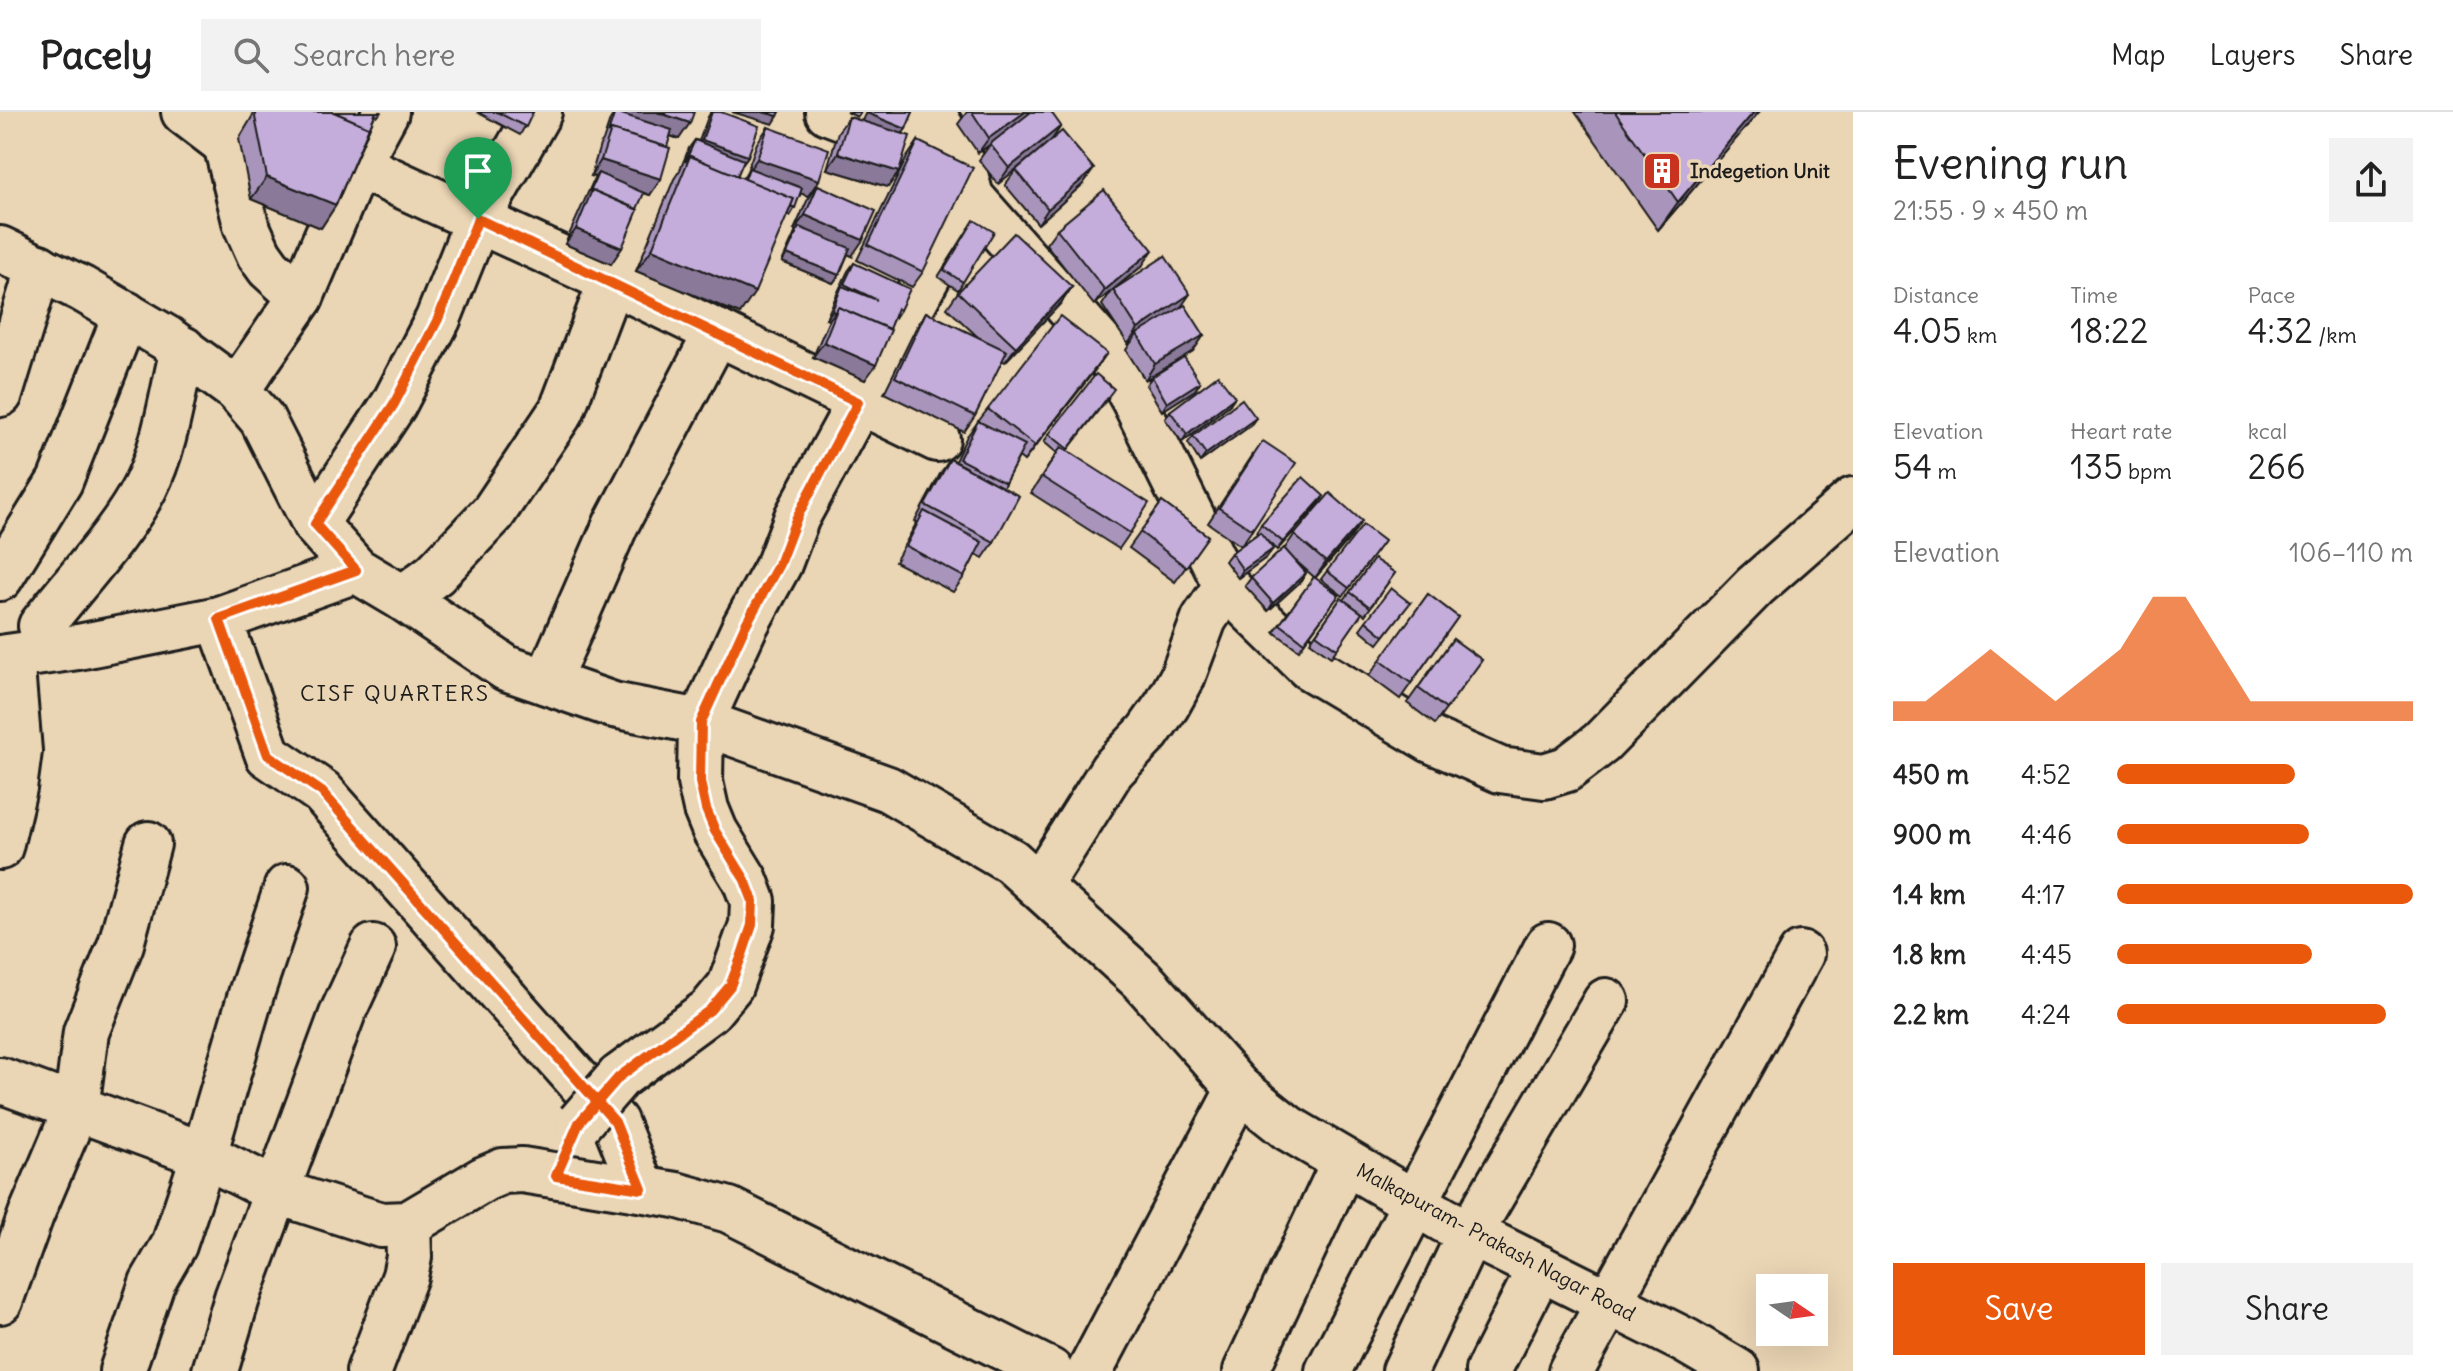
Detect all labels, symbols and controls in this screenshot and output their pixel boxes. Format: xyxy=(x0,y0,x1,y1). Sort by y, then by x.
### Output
search box xyxy=(201,19,761,91)
text: Pacely xyxy=(40,32,153,79)
icon: search xyxy=(229,33,273,77)
text: Search here xyxy=(293,36,455,74)
text: Map xyxy=(2111,37,2166,73)
text: Layers xyxy=(2210,37,2296,73)
text: Share xyxy=(2340,37,2413,73)
text: Evening run xyxy=(1893,136,2128,191)
pin xyxy=(444,137,512,219)
button: share xyxy=(2329,138,2413,222)
icon: arrive xyxy=(456,149,500,193)
building icon: Indegetion Unit xyxy=(1641,150,1683,192)
place label: Indegetion Unit xyxy=(1690,158,1830,183)
text: 21:55 · 9 × 450 m xyxy=(1893,194,2088,227)
text: Distance xyxy=(1893,281,1979,309)
text: Time xyxy=(2070,281,2118,309)
text: Pace xyxy=(2248,281,2295,309)
text: 4.05 xyxy=(1893,309,1962,352)
text: 18:22 xyxy=(2070,309,2148,352)
text: 4:32 xyxy=(2248,309,2313,352)
text: km xyxy=(1962,321,1997,349)
text: /km xyxy=(2313,321,2357,349)
text: Elevation xyxy=(1893,417,1983,445)
text: Heart rate xyxy=(2070,417,2172,445)
text: kcal xyxy=(2248,417,2287,445)
text: 54 xyxy=(1893,445,1932,488)
text: 135 xyxy=(2070,445,2123,488)
text: 266 xyxy=(2248,445,2306,488)
text: m xyxy=(1932,457,1957,485)
text: bpm xyxy=(2123,457,2172,485)
text: Elevation xyxy=(1893,536,2000,569)
text: 106–110 m xyxy=(2289,536,2413,569)
district label: CISF QUARTERS xyxy=(300,679,490,707)
text: 450 m xyxy=(1893,758,1969,791)
text: 4:52 xyxy=(2021,758,2071,791)
text: 900 m xyxy=(1893,818,1971,851)
text: 4:46 xyxy=(2021,818,2072,851)
text: 1.4 km xyxy=(1893,878,1966,911)
text: 4:17 xyxy=(2021,878,2065,911)
text: 1.8 km xyxy=(1893,938,1966,971)
text: 4:45 xyxy=(2021,938,2072,971)
text: 2.2 km xyxy=(1893,998,1969,1031)
text: 4:24 xyxy=(2021,998,2071,1031)
street label: Malkapuram- Prakash Nagar Road xyxy=(1353,1157,1640,1326)
button: Save xyxy=(1893,1263,2145,1355)
button: Share xyxy=(2161,1263,2413,1355)
north arrow xyxy=(1756,1274,1828,1346)
map controls xyxy=(1756,1274,1828,1346)

